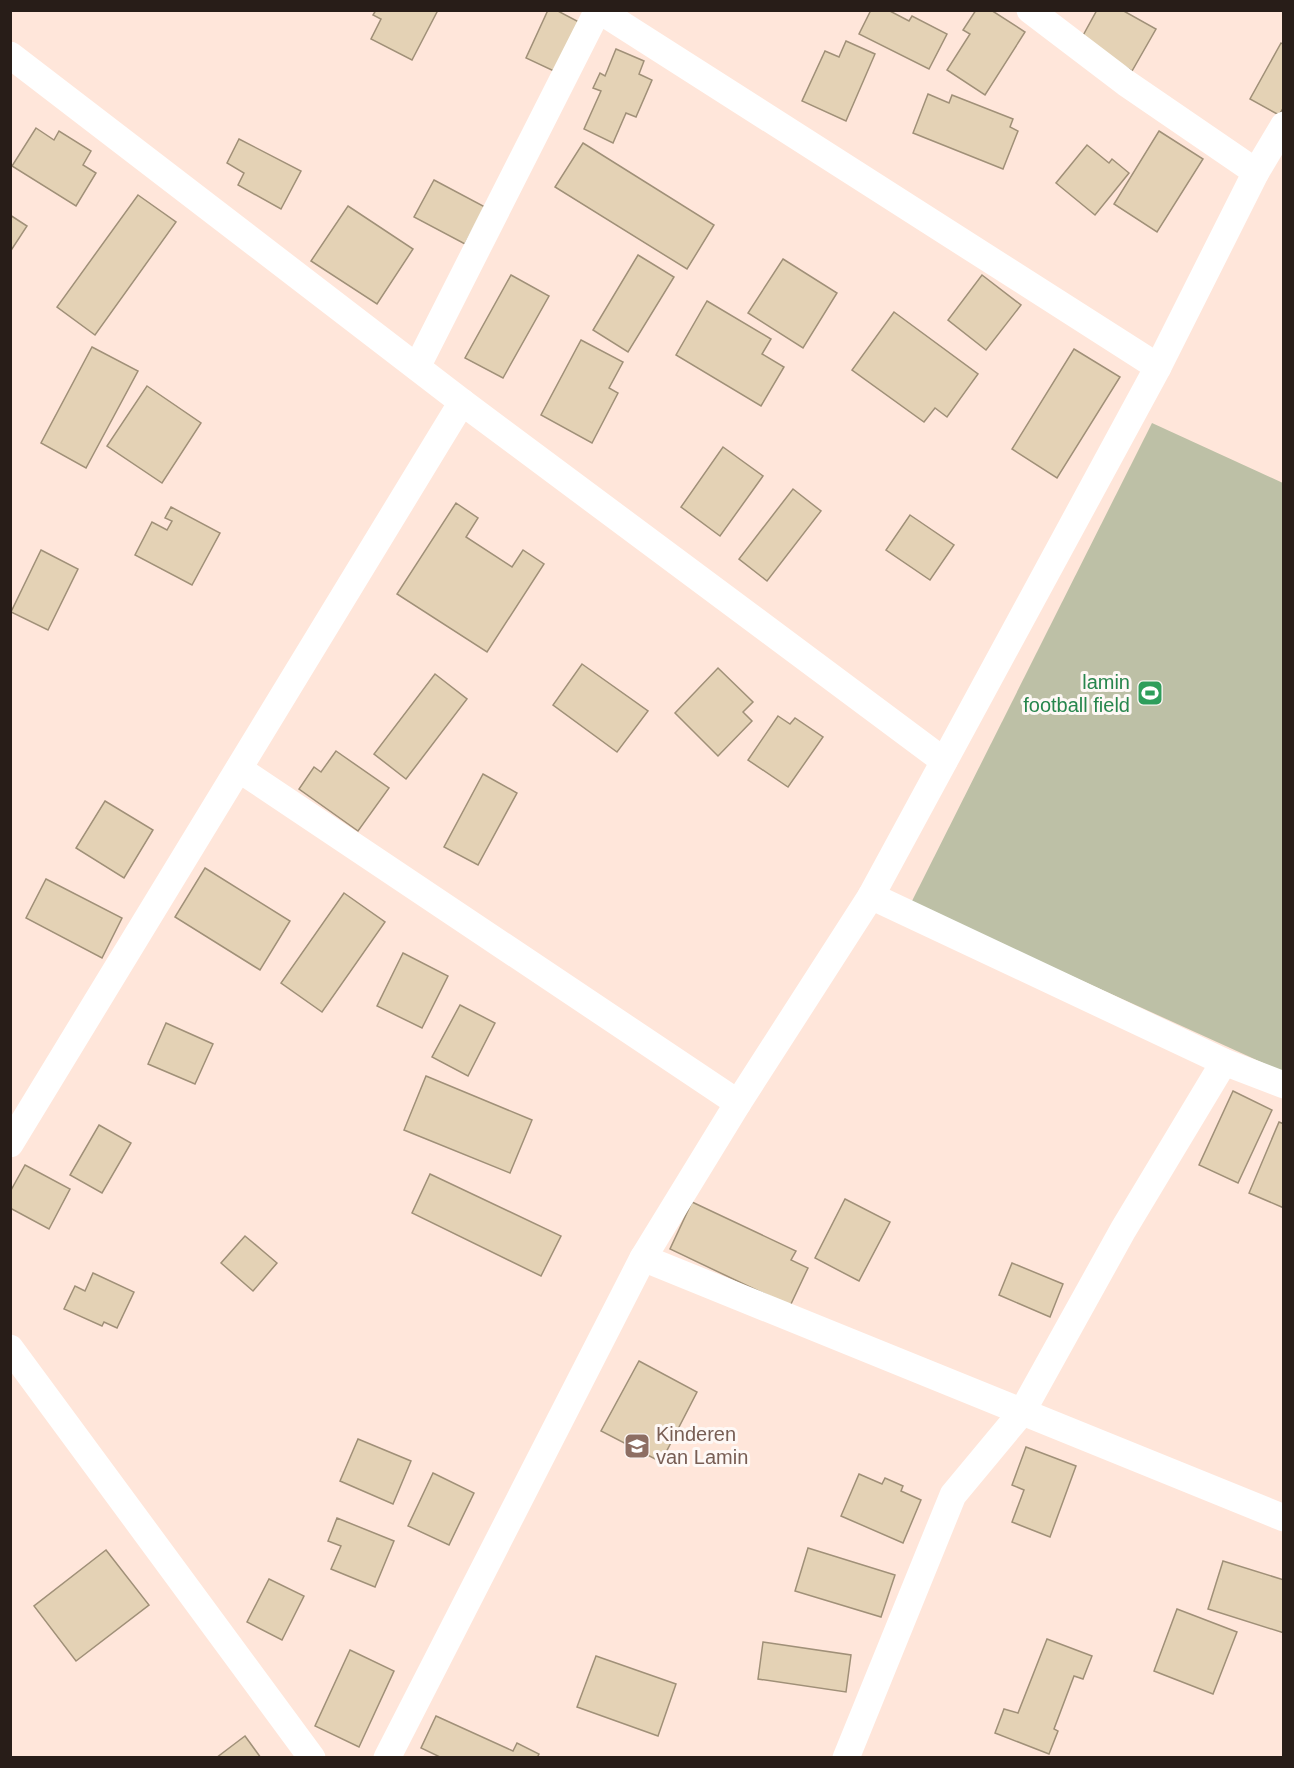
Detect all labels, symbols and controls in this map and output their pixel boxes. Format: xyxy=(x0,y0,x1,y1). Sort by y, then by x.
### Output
place label: lamin football field xyxy=(1023,671,1130,716)
sports icon: lamin football field xyxy=(1135,678,1165,708)
place label: Kinderen van Lamin xyxy=(656,1423,748,1468)
school or university icon: Kinderen van Lamin xyxy=(622,1431,652,1461)

